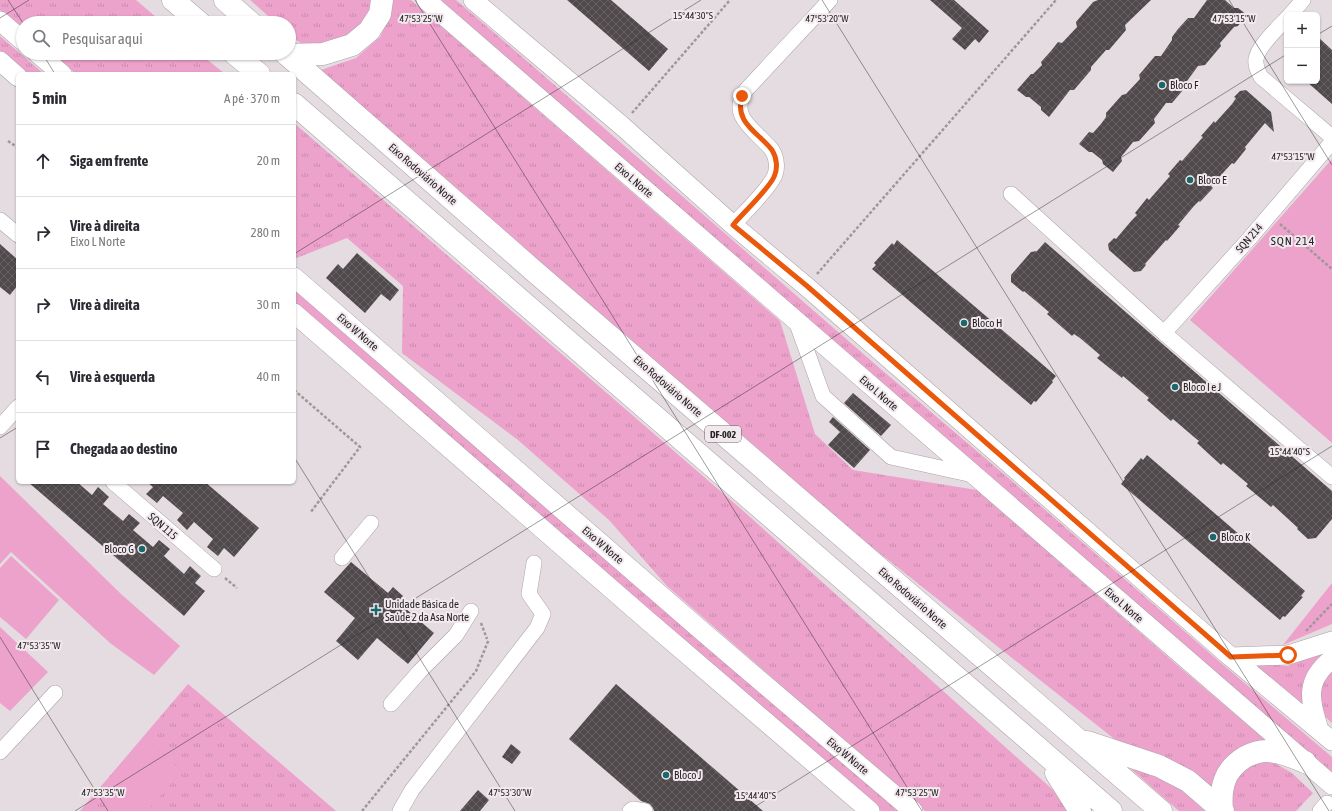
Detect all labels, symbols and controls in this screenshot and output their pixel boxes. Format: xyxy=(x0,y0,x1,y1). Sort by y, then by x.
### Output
text: 15°44'30"S xyxy=(673,10,713,21)
map controls xyxy=(1284,12,1320,84)
button: + xyxy=(1284,12,1320,48)
text: 47°53'25"W xyxy=(399,13,443,24)
text: 47°53'20"W xyxy=(805,13,849,24)
text: 47°53'15"W xyxy=(1212,13,1256,24)
search box xyxy=(16,16,296,60)
icon: search xyxy=(30,27,52,49)
text: Pesquisar aqui xyxy=(62,30,143,47)
button: − xyxy=(1284,48,1320,84)
place label: Bloco F xyxy=(1170,79,1199,91)
marker: Bloco F xyxy=(1157,80,1167,90)
route end xyxy=(733,87,751,105)
text: 5 min xyxy=(32,88,67,108)
text: A pé · 370 m xyxy=(224,91,280,106)
street label: Eixo Rodoviário Norte xyxy=(386,141,460,207)
icon: ahead xyxy=(32,150,54,172)
text: 47°53'15"W xyxy=(1271,151,1315,162)
text: Siga em frente xyxy=(70,152,148,169)
text: 20 m xyxy=(257,153,280,168)
street label: Eixo L Norte xyxy=(612,160,656,200)
place label: Bloco E xyxy=(1198,174,1227,186)
marker: Bloco E xyxy=(1185,175,1195,185)
text: Vire à direita xyxy=(70,217,140,234)
street label: SQN 214 xyxy=(1233,221,1265,255)
icon: right xyxy=(32,222,54,244)
text: 280 m xyxy=(251,225,280,240)
text: Eixo L Norte xyxy=(70,234,125,249)
district label: SQN 214 xyxy=(1271,234,1315,248)
icon: right xyxy=(32,294,54,316)
text: Vire à direita xyxy=(70,296,140,313)
text: 30 m xyxy=(257,297,280,312)
street label: Eixo W Norte xyxy=(335,311,381,353)
place label: Bloco H xyxy=(972,317,1002,329)
marker: Bloco H xyxy=(959,318,969,328)
street label: Eixo Rodoviário Norte xyxy=(631,353,705,419)
icon: left xyxy=(32,366,54,388)
text: Vire à esquerda xyxy=(70,368,155,385)
text: 40 m xyxy=(257,369,280,384)
street label: Eixo L Norte xyxy=(857,373,901,413)
place label: Bloco I e J xyxy=(1183,381,1221,393)
marker: Bloco I e J xyxy=(1170,382,1180,392)
road number: DF-002 xyxy=(705,426,741,442)
icon: arrive xyxy=(32,438,54,460)
text: Chegada ao destino xyxy=(70,440,178,457)
text: 15°44'40"S xyxy=(1270,446,1310,457)
street label: SQN 115 xyxy=(146,510,180,542)
street label: Eixo W Norte xyxy=(580,524,626,566)
place label: Bloco K xyxy=(1221,531,1251,543)
marker: Bloco K xyxy=(1208,532,1218,542)
place label: Bloco G xyxy=(104,543,134,555)
marker: Bloco G xyxy=(137,544,147,554)
street label: Eixo Rodoviário Norte xyxy=(876,565,950,631)
street label: Eixo L Norte xyxy=(1102,585,1146,625)
place label: Unidade Básica de Saúde 2 da Asa Norte xyxy=(385,598,469,623)
marker: Unidade Básica de Saúde 2 da Asa Norte xyxy=(370,604,382,616)
text: 47°53'35"W xyxy=(17,640,61,651)
route start xyxy=(1279,646,1297,664)
street label: Eixo W Norte xyxy=(825,735,871,777)
place label: Bloco J xyxy=(674,769,701,781)
marker: Bloco J xyxy=(661,770,671,780)
text: 47°53'35"W xyxy=(81,787,125,798)
text: 47°53'30"W xyxy=(488,787,532,798)
text: 47°53'25"W xyxy=(895,787,939,798)
text: 15°44'40"S xyxy=(736,790,776,801)

